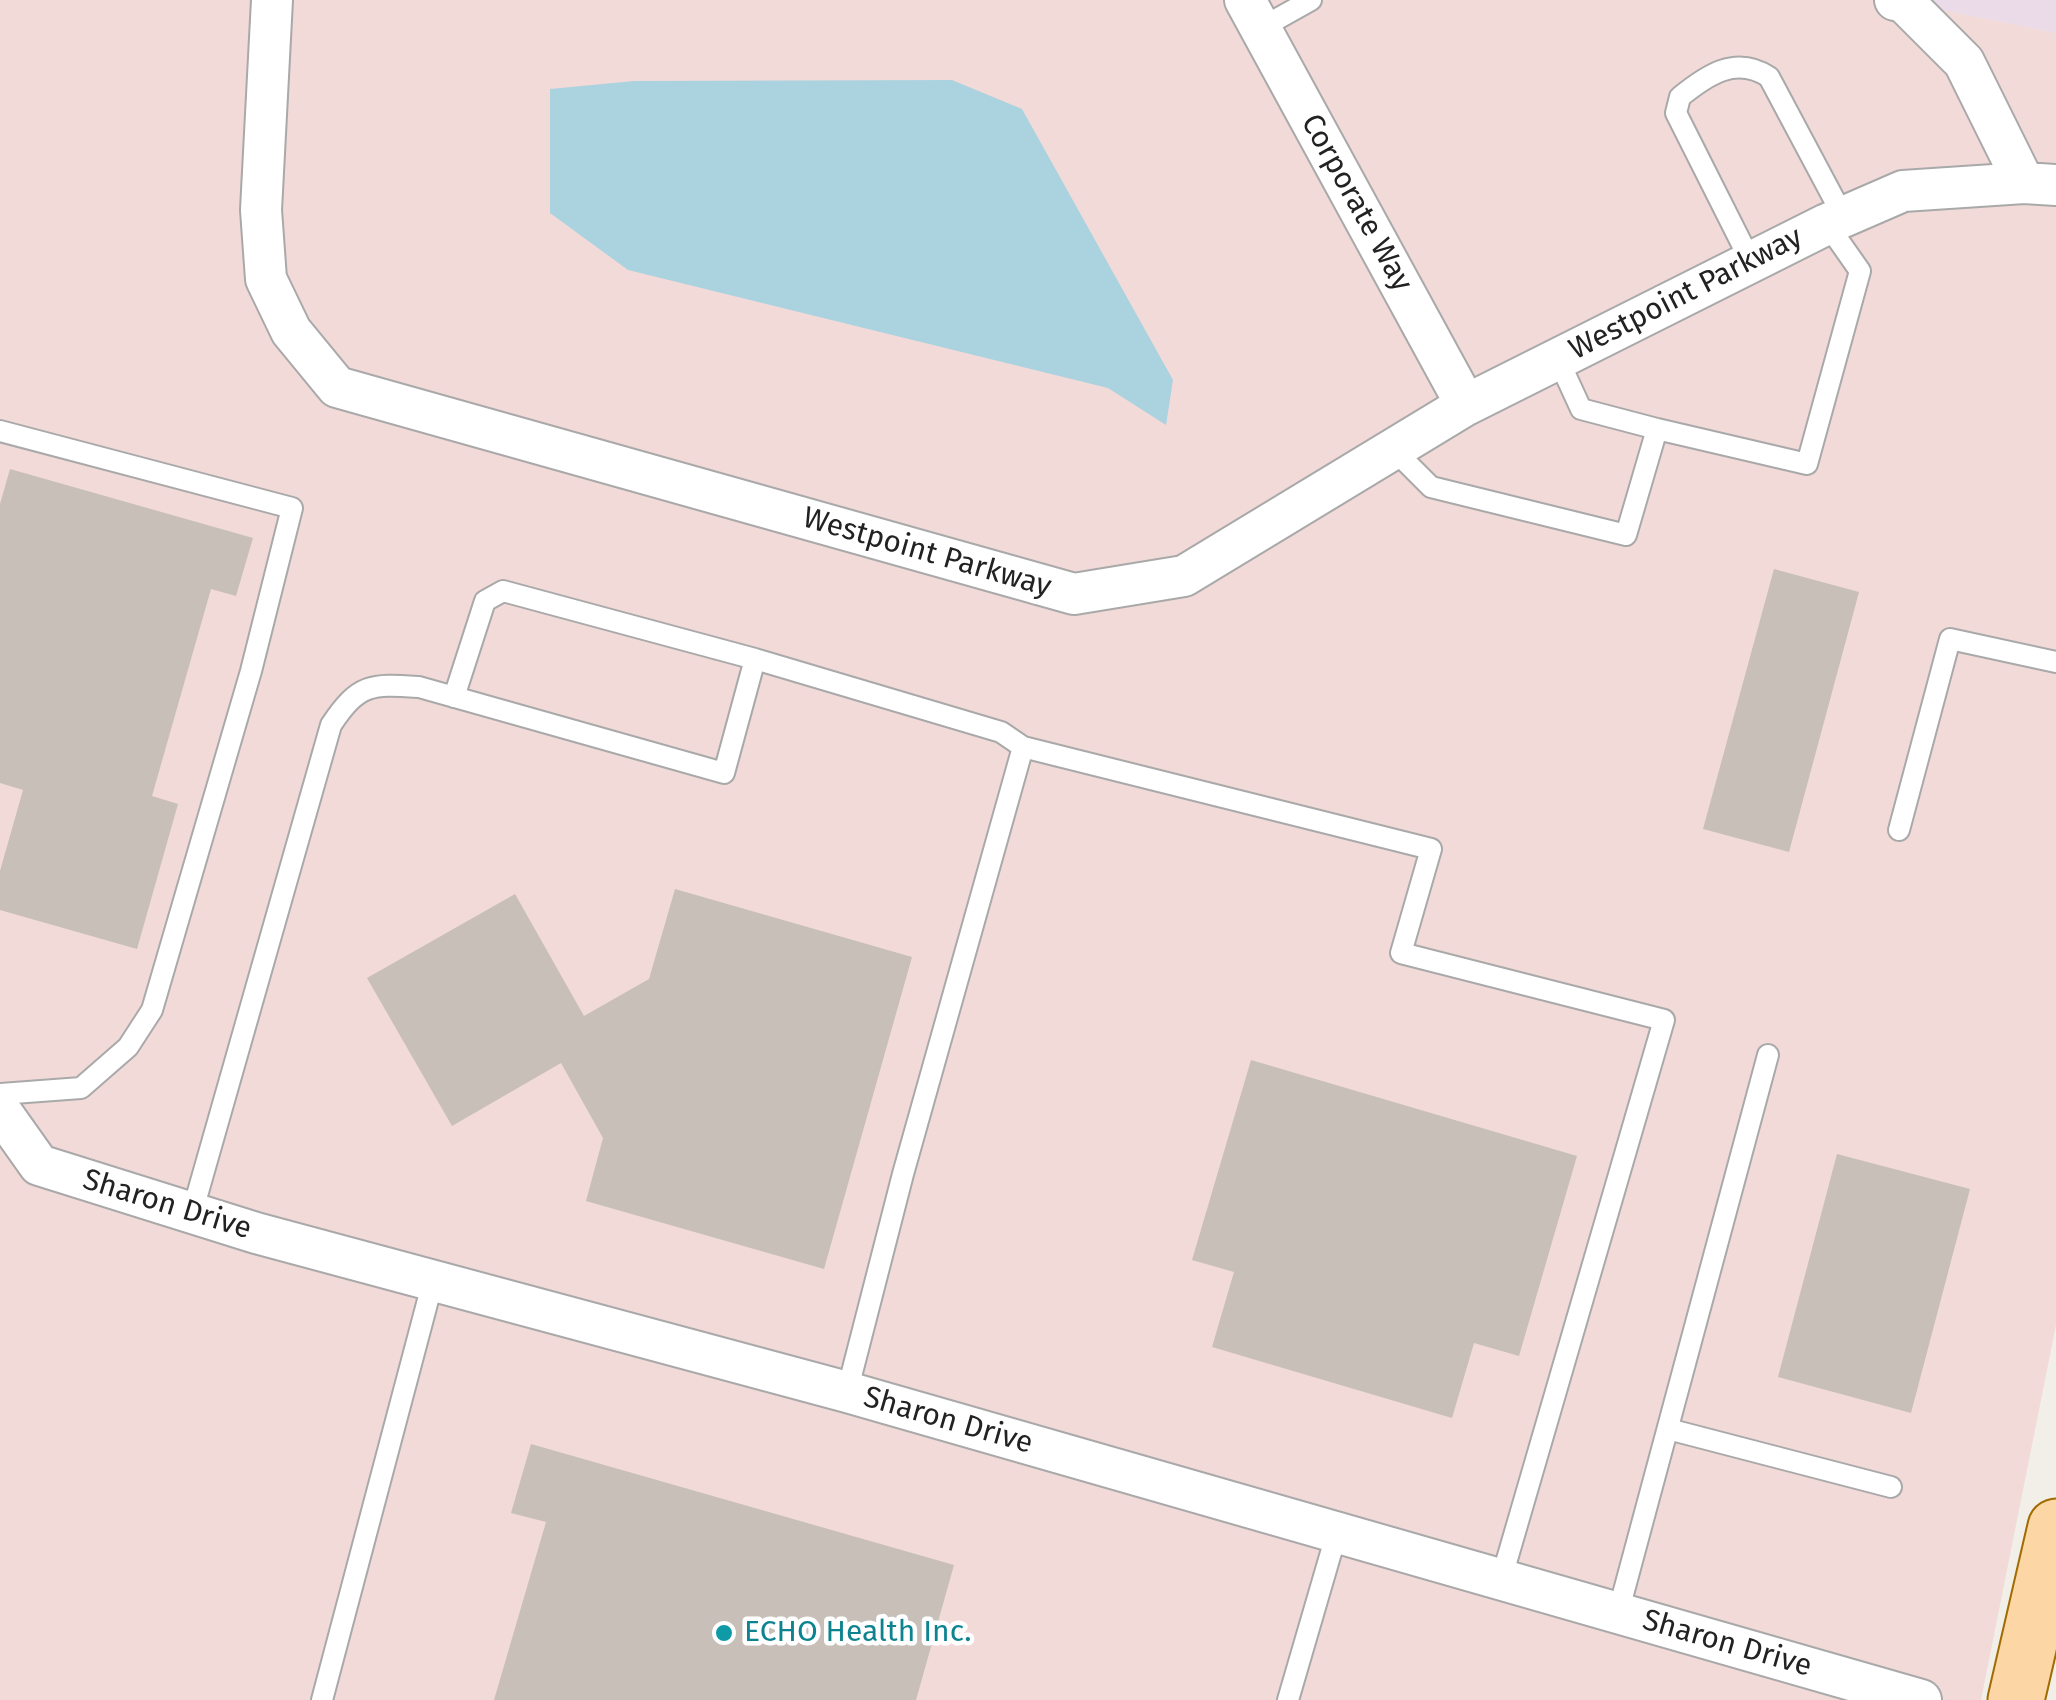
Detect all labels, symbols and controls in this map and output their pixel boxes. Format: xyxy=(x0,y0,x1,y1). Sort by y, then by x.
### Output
street label: Corporate Way xyxy=(1293,108,1419,298)
street label: Westpoint Parkway xyxy=(1563,220,1809,368)
street label: Westpoint Parkway xyxy=(799,500,1055,606)
street label: Sharon Drive xyxy=(78,1162,256,1248)
street label: Sharon Drive xyxy=(859,1380,1037,1462)
street label: Sharon Drive xyxy=(1638,1603,1816,1685)
place label: ECHO Health Inc. xyxy=(744,1615,971,1651)
marker: ECHO Health Inc. xyxy=(713,1622,735,1644)

